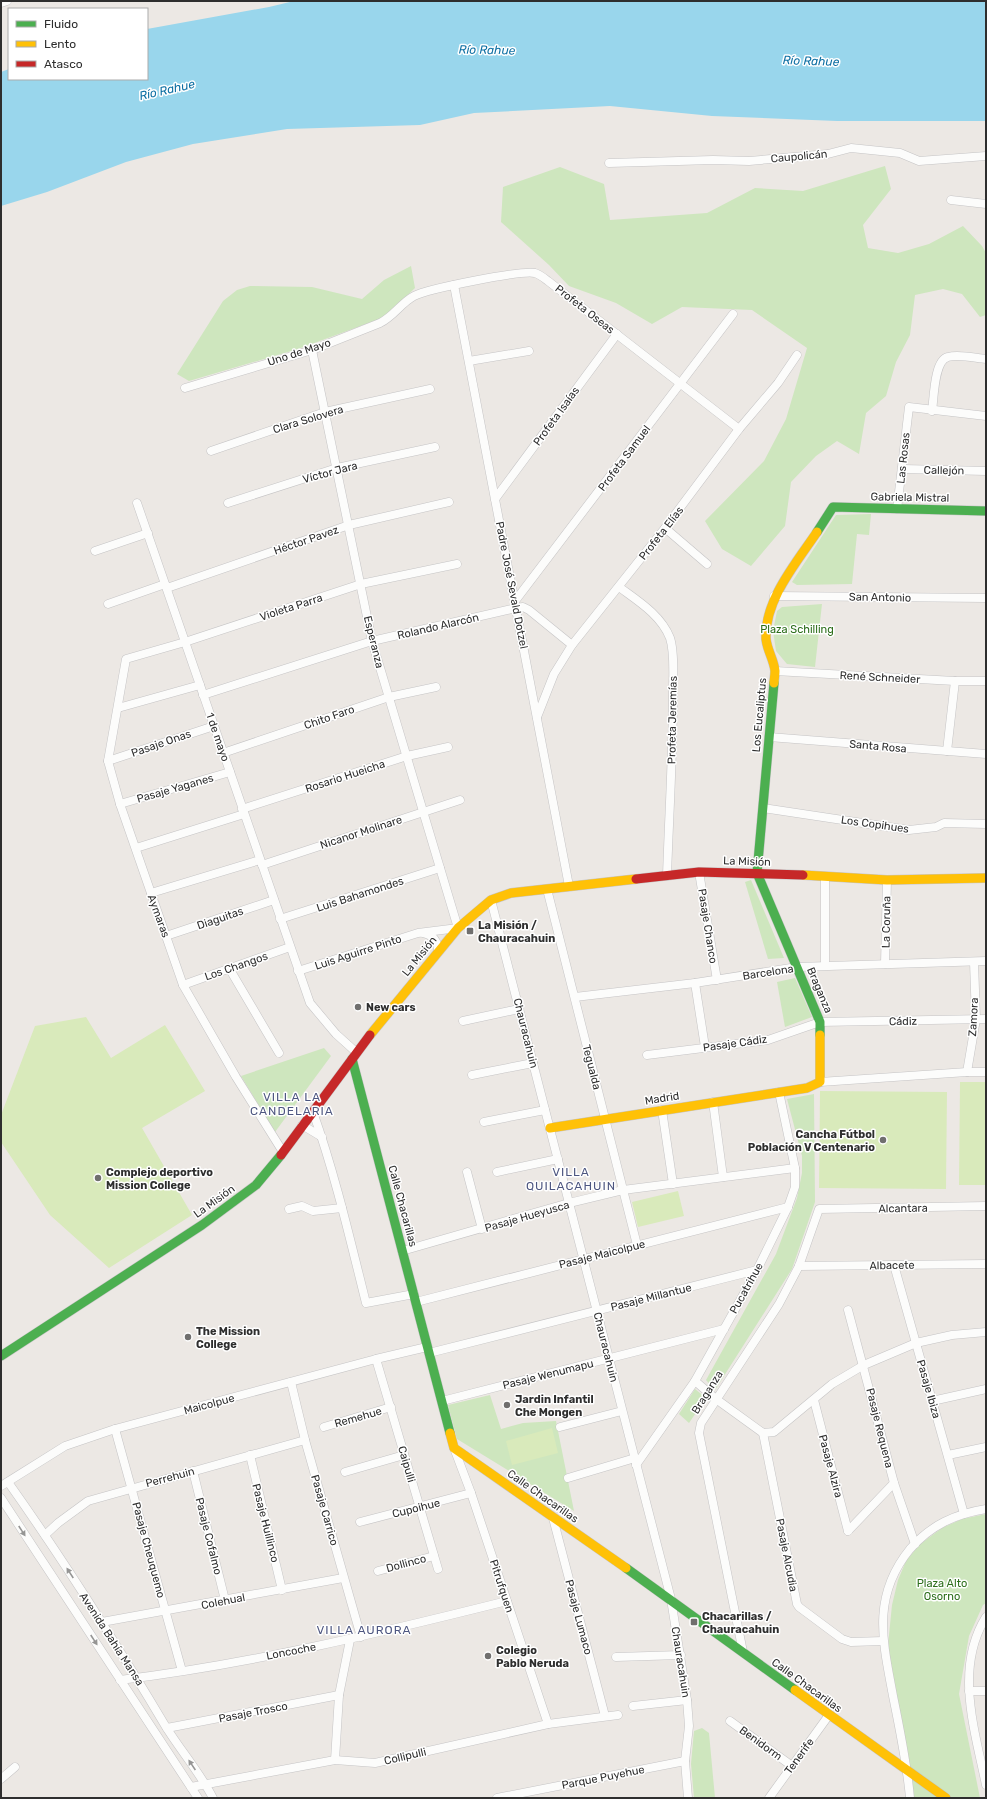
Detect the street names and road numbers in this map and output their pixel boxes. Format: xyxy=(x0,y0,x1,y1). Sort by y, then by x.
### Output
street label: Caupolicán xyxy=(770,148,828,165)
street label: Profeta Oseas xyxy=(552,282,617,337)
street label: Uno de Mayo xyxy=(266,336,332,369)
street label: Profeta Isaías xyxy=(531,384,582,448)
street label: Clara Solovera xyxy=(271,403,345,436)
street label: Profeta Samuel xyxy=(595,423,653,494)
street label: Las Rosas xyxy=(894,431,913,484)
street label: Víctor Jara xyxy=(301,459,359,486)
street label: Callejón xyxy=(924,464,964,477)
street label: Gabriela Mistral xyxy=(871,490,949,505)
street label: Profeta Elías xyxy=(636,504,687,563)
street label: Padre José Sevald Dotzel xyxy=(493,520,530,650)
street label: Héctor Pavez xyxy=(272,523,341,558)
street label: San Antonio xyxy=(849,590,911,605)
street label: Violeta Parra xyxy=(258,591,324,624)
street label: Rolando Alarcón xyxy=(396,611,480,642)
street label: Esperanza xyxy=(361,615,386,670)
street label: René Schneider xyxy=(839,669,921,686)
street label: Profeta Jeremías xyxy=(665,675,680,764)
street label: Los Eucaliptus xyxy=(750,677,769,753)
street label: Chito Faro xyxy=(302,703,356,732)
street label: 1 de mayo xyxy=(203,711,232,763)
street label: Pasaje Onas xyxy=(130,727,193,760)
street label: Santa Rosa xyxy=(849,738,907,755)
street label: Rosario Hueicha xyxy=(304,757,387,796)
street label: Pasaje Yaganes xyxy=(135,771,215,806)
street label: Nicanor Molinare xyxy=(319,813,404,852)
street label: Los Copihues xyxy=(840,813,910,836)
street label: La Misión xyxy=(723,854,771,869)
street label: Luis Bahamondes xyxy=(315,874,406,915)
street label: Pasaje Chanco xyxy=(695,888,720,964)
street label: Aymaras xyxy=(145,893,172,940)
street label: La Coruña xyxy=(880,896,893,948)
street label: Diaguitas xyxy=(195,904,245,932)
street label: Luis Aguirre Pinto xyxy=(313,932,403,973)
street label: La Misión xyxy=(399,934,439,979)
street label: Los Changos xyxy=(203,949,270,983)
street label: Barcelona xyxy=(742,962,795,983)
street label: Braganza xyxy=(804,965,835,1015)
street label: Chauracahuin xyxy=(511,997,540,1069)
street label: Zamora xyxy=(966,997,981,1037)
street label: Cádiz xyxy=(889,1015,918,1028)
street label: Pasaje Cádiz xyxy=(702,1033,768,1054)
street label: Tegualda xyxy=(580,1043,603,1091)
street label: Madrid xyxy=(644,1089,680,1108)
street label: Calle Chacarillas xyxy=(385,1164,420,1249)
street label: La Misión xyxy=(191,1182,237,1221)
street label: Pasaje Hueyusca xyxy=(483,1198,571,1235)
street label: Alcantara xyxy=(878,1202,928,1215)
street label: Pasaje Maicolpue xyxy=(558,1237,647,1271)
street label: Albacete xyxy=(869,1259,915,1272)
street label: Pucatrihue xyxy=(727,1260,766,1316)
street label: Pasaje Millantue xyxy=(609,1281,693,1314)
street label: Chauracahuin xyxy=(591,1311,620,1383)
street label: Pasaje Wenumapu xyxy=(501,1357,595,1392)
street label: Pasaje Ibiza xyxy=(914,1358,943,1420)
street label: Braganza xyxy=(689,1368,726,1416)
street label: Pasaje Requena xyxy=(863,1387,896,1469)
street label: Maicolpue xyxy=(182,1391,236,1417)
street label: Remehue xyxy=(333,1405,383,1430)
street label: Pasaje Alzira xyxy=(816,1433,845,1499)
street label: Caipulli xyxy=(395,1444,418,1484)
street label: Perrehuin xyxy=(144,1465,196,1490)
street label: Calle Chacarillas xyxy=(505,1467,581,1526)
street label: Pasaje Carrico xyxy=(308,1473,341,1547)
street label: Pasaje Huillinco xyxy=(249,1482,282,1564)
street label: Pasaje Cofalmo xyxy=(193,1496,224,1576)
street label: Cupoihue xyxy=(391,1496,441,1521)
street label: Pasaje Cheuquemo xyxy=(129,1501,168,1599)
street label: Pasaje Alcudia xyxy=(773,1517,800,1593)
street label: Dollinco xyxy=(385,1552,428,1575)
street label: Pitrufquen xyxy=(487,1558,516,1614)
street label: Pasaje Lumaco xyxy=(562,1578,595,1656)
street label: Avenida Bahía Mansa xyxy=(77,1590,147,1688)
street label: Colehual xyxy=(200,1591,246,1612)
street label: Chauracahuin xyxy=(668,1626,693,1698)
street label: Loncoche xyxy=(265,1640,317,1663)
street label: Calle Chacarillas xyxy=(769,1656,845,1715)
street label: Pasaje Trosco xyxy=(217,1699,289,1726)
street label: Benidorm xyxy=(737,1724,785,1763)
street label: Tenerife xyxy=(782,1736,817,1777)
street label: Collipulli xyxy=(383,1745,427,1768)
street label: Parque Puyehue xyxy=(560,1763,646,1792)

